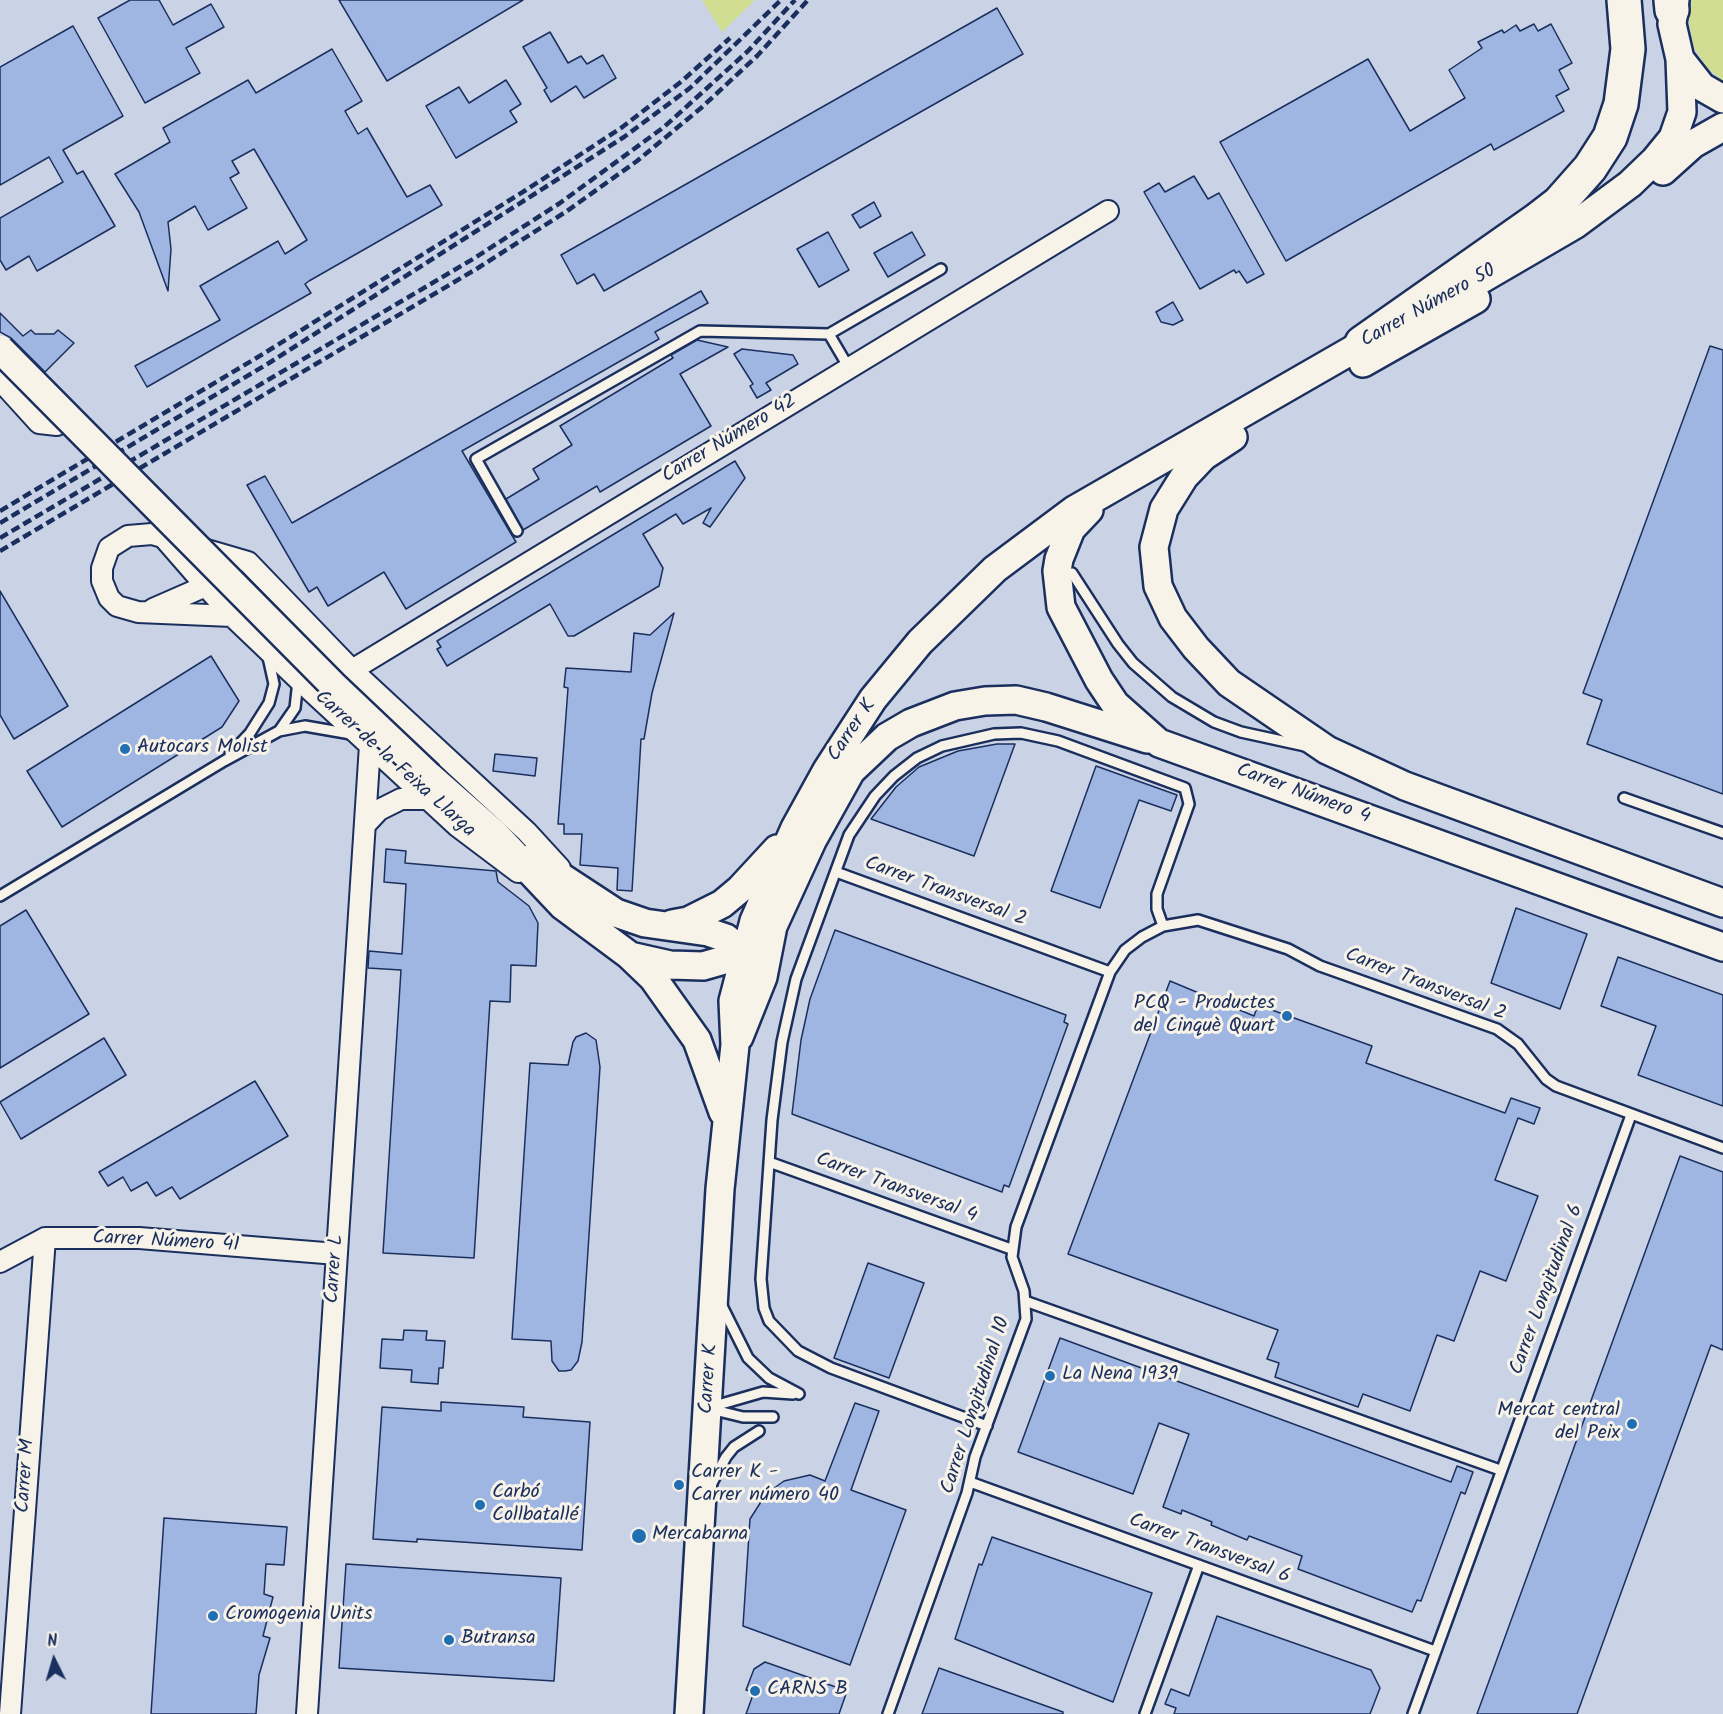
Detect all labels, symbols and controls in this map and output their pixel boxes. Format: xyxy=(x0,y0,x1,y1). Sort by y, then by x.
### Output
street label: Carrer Número 50 xyxy=(1357,260,1501,354)
street label: Carrer Número 42 xyxy=(658,390,802,490)
street label: Carrer de la Feixa Llarga xyxy=(309,686,479,844)
street label: Carrer K xyxy=(823,695,883,767)
place label: Autocars Molist xyxy=(137,737,268,761)
marker: Autocars Molist xyxy=(118,742,132,756)
street label: Carrer Número 4 xyxy=(1233,760,1373,830)
street label: Carrer Transversal 2 xyxy=(861,853,1029,933)
street label: Carrer Transversal 2 xyxy=(1341,944,1509,1028)
place label: PCQ - Productes del Cinquè Quart xyxy=(1134,993,1275,1040)
marker: PCQ - Productes del Cinquè Quart xyxy=(1280,1009,1294,1023)
street label: Carrer Transversal 4 xyxy=(812,1149,980,1229)
street label: Carrer Longitudinal 6 xyxy=(1506,1202,1590,1378)
street label: Carrer Número 41 xyxy=(92,1227,240,1259)
street label: Carrer L xyxy=(322,1234,350,1304)
street label: Carrer Longitudinal 10 xyxy=(937,1315,1017,1497)
street label: Carrer K xyxy=(696,1343,724,1415)
place label: La Nena 1939 xyxy=(1062,1364,1178,1388)
marker: La Nena 1939 xyxy=(1043,1369,1057,1383)
place label: Mercat central del Peix xyxy=(1497,1400,1620,1447)
marker: Mercat central del Peix xyxy=(1625,1417,1639,1431)
street label: Carrer M xyxy=(12,1438,42,1514)
place label: Carrer K - Carrer número 40 xyxy=(691,1462,839,1509)
marker: Carrer K - Carrer número 40 xyxy=(672,1478,686,1492)
place label: Carbó Collbatallé xyxy=(492,1482,578,1529)
marker: Carbó Collbatallé xyxy=(473,1498,487,1512)
street label: Carrer Transversal 6 xyxy=(1125,1510,1293,1590)
place label: Mercabarna xyxy=(652,1524,748,1548)
marker: Mercabarna xyxy=(630,1527,648,1545)
place label: Cromogenia Units xyxy=(225,1604,373,1628)
marker: Cromogenia Units xyxy=(206,1609,220,1623)
place label: Butransa xyxy=(461,1628,536,1652)
text: N xyxy=(46,1629,59,1654)
north arrow xyxy=(24,1630,84,1690)
marker: Butransa xyxy=(442,1633,456,1647)
place label: CARNS B xyxy=(767,1679,848,1703)
marker: CARNS B xyxy=(748,1684,762,1698)

